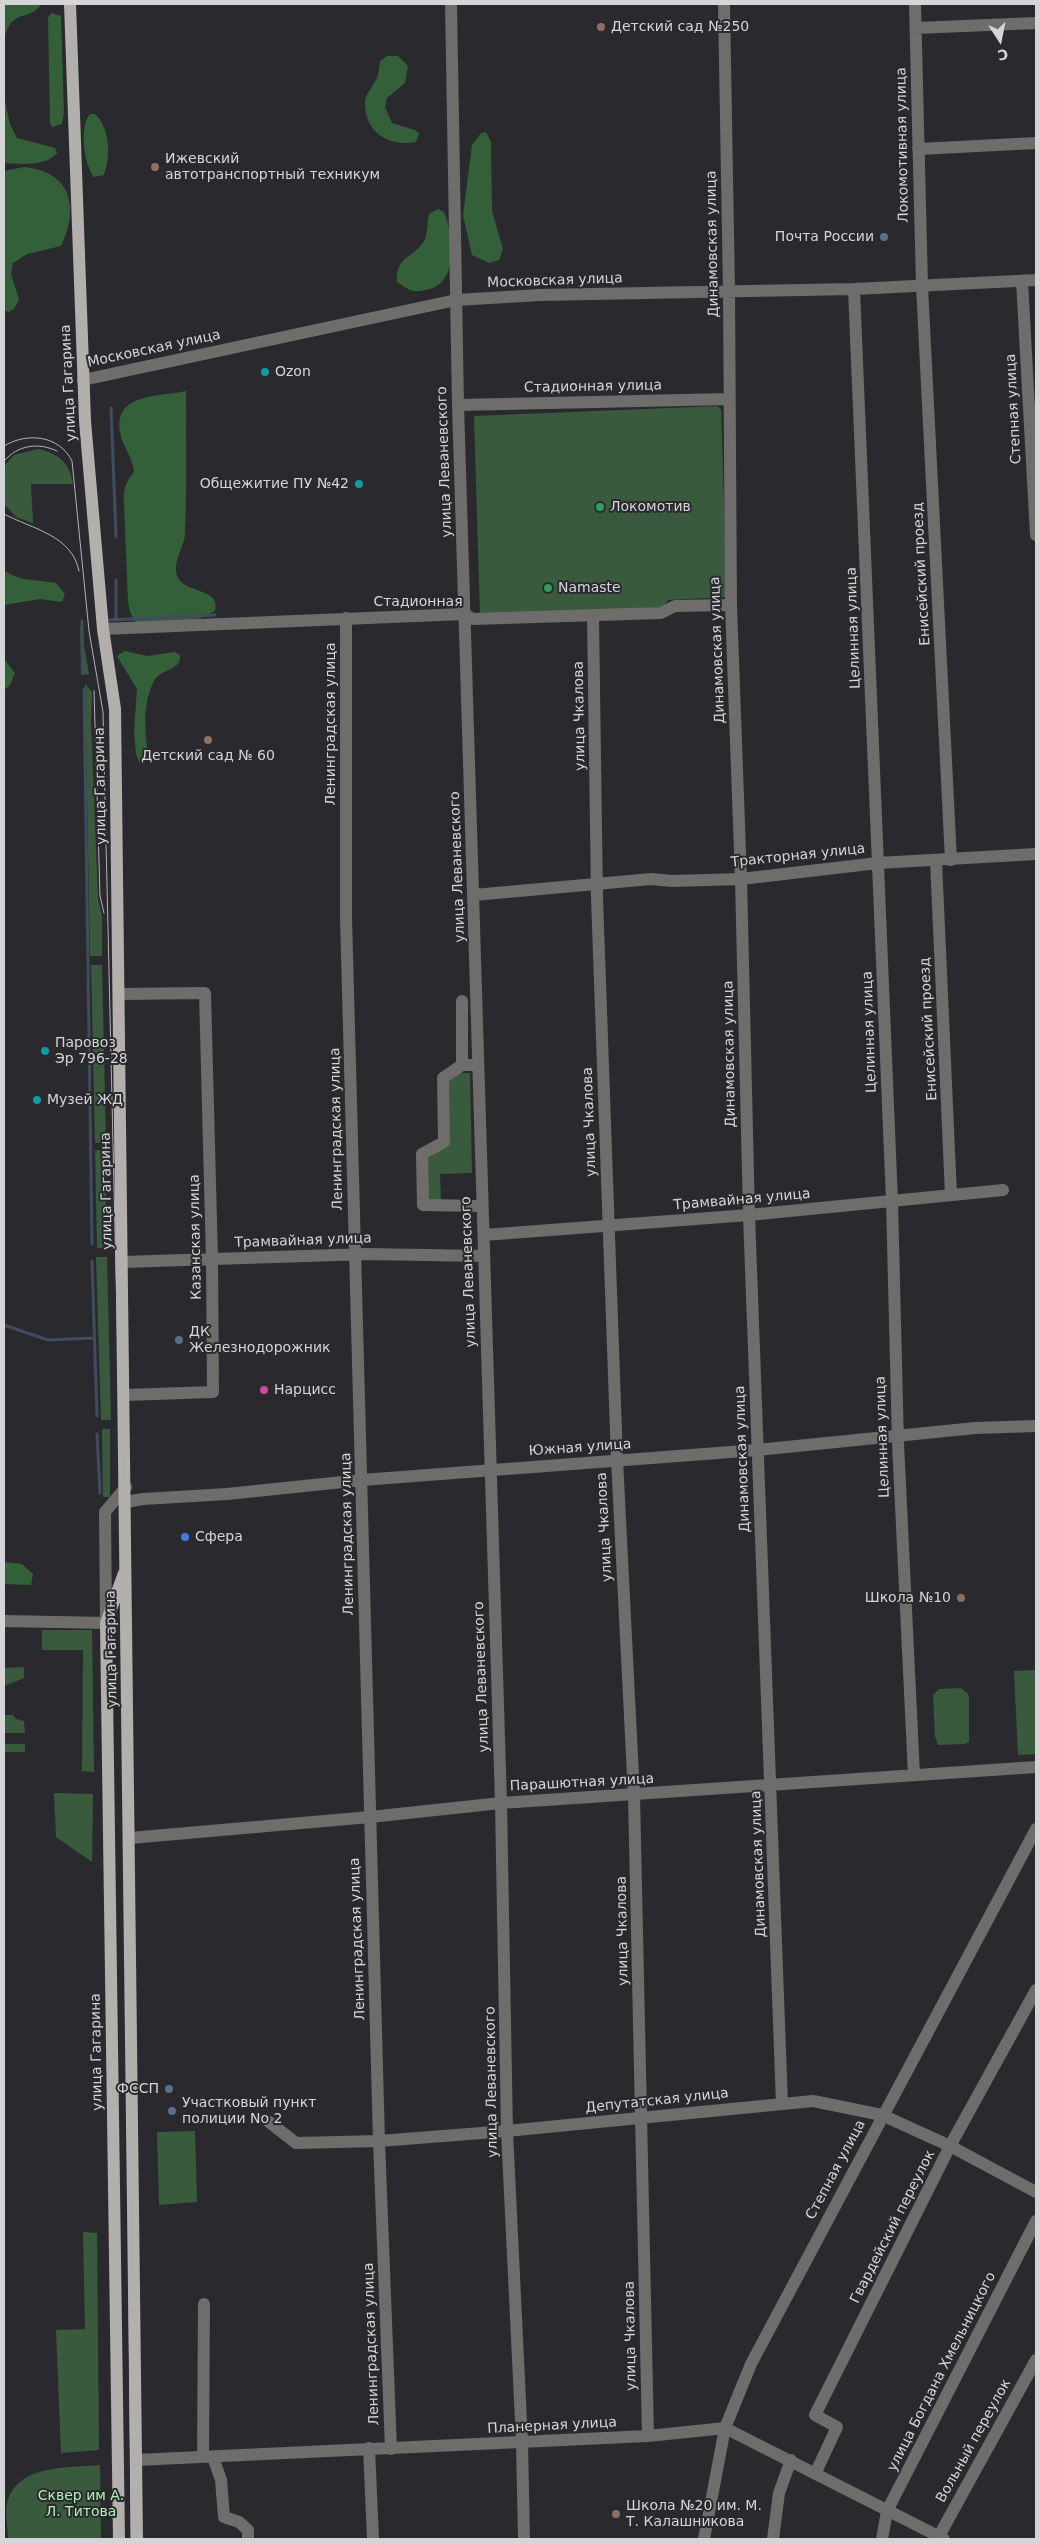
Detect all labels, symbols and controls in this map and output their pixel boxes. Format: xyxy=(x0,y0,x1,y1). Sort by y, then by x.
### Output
north arrow xyxy=(975,15,1025,65)
place label: Детский сад №250 xyxy=(611,19,749,35)
marker: Детский сад №250 xyxy=(595,21,607,33)
text: С xyxy=(996,46,1009,64)
street label: Локомотивная улица xyxy=(893,67,913,223)
place label: Ижевский автотранспортный техникум xyxy=(165,151,380,184)
marker: Ижевский автотранспортный техникум xyxy=(149,161,161,173)
street label: Динамовская улица xyxy=(703,170,723,318)
place label: Почта России xyxy=(775,229,874,245)
marker: Почта России xyxy=(878,231,890,243)
street label: Московская улица xyxy=(487,270,623,292)
street label: улица Гагарина xyxy=(58,324,80,442)
street label: Московская улица xyxy=(86,327,222,371)
street label: Степная улица xyxy=(1003,353,1025,465)
place label: Ozon xyxy=(275,364,311,380)
marker: Ozon xyxy=(259,366,271,378)
street label: Стадионная улица xyxy=(524,377,662,397)
street label: улица Леваневского xyxy=(434,386,456,538)
place label: Общежитие ПУ №42 xyxy=(200,476,349,492)
marker: Общежитие ПУ №42 xyxy=(353,478,365,490)
place label: Локомотив xyxy=(610,499,691,515)
marker: Локомотив xyxy=(594,501,606,513)
street label: Енисейский проезд xyxy=(910,502,934,646)
street label: Целинная улица xyxy=(843,567,865,689)
street label: Динамовская улица xyxy=(707,576,729,724)
place label: Namaste xyxy=(558,580,621,596)
marker: Namaste xyxy=(542,582,554,594)
street label: Стадионная xyxy=(373,594,463,610)
street label: Ленинградская улица xyxy=(323,642,339,806)
street label: улица Чкалова xyxy=(571,661,589,771)
street label: улица Гагарина xyxy=(92,727,110,845)
marker: Детский сад № 60 xyxy=(202,734,214,746)
place label: Детский сад № 60 xyxy=(141,748,275,764)
street label: улица Леваневского xyxy=(447,791,469,943)
street label: Тракторная улица xyxy=(730,841,866,871)
street label: Енисейский проезд xyxy=(917,957,941,1101)
street label: Целинная улица xyxy=(859,971,881,1093)
street label: Динамовская улица xyxy=(720,980,740,1128)
place label: Паровоз Эр 796-28 xyxy=(55,1035,128,1068)
marker: Паровоз Эр 796-28 xyxy=(39,1045,51,1057)
street label: Ленинградская улица xyxy=(327,1047,347,1211)
street label: улица Чкалова xyxy=(580,1067,600,1177)
place label: Музей ЖД xyxy=(47,1092,123,1108)
marker: Музей ЖД xyxy=(31,1094,43,1106)
street label: улица Гагарина xyxy=(98,1132,116,1250)
street label: Казанская улица xyxy=(187,1174,205,1300)
street label: Трамвайная улица xyxy=(673,1186,811,1214)
street label: улица Леваневского xyxy=(458,1196,480,1348)
street label: Трамвайная улица xyxy=(234,1230,372,1252)
place label: ДК Железнодорожник xyxy=(189,1324,330,1356)
marker: ДК Железнодорожник xyxy=(173,1334,185,1346)
street label: Целинная улица xyxy=(872,1376,894,1498)
place label: Нарцисс xyxy=(274,1382,336,1398)
marker: Нарцисс xyxy=(258,1384,270,1396)
street label: Динамовская улица xyxy=(732,1385,754,1533)
street label: Южная улица xyxy=(528,1436,632,1460)
street label: Ленинградская улица xyxy=(338,1452,358,1616)
street label: улица Чкалова xyxy=(594,1472,616,1582)
place label: Сфера xyxy=(195,1529,243,1545)
marker: Сфера xyxy=(179,1531,191,1543)
street label: улица Гагарина xyxy=(103,1590,121,1708)
place label: Школа №10 xyxy=(865,1590,951,1606)
marker: Школа №10 xyxy=(955,1592,967,1604)
street label: улица Леваневского xyxy=(471,1601,493,1753)
street label: Парашютная улица xyxy=(509,1771,655,1795)
street label: Динамовская улица xyxy=(748,1790,770,1938)
street label: Ленинградская улица xyxy=(347,1857,369,2021)
street label: улица Чкалова xyxy=(614,1876,632,1986)
street label: улица Гагарина xyxy=(88,1993,106,2111)
street label: улица Леваневского xyxy=(482,2006,502,2158)
place label: ФССП xyxy=(117,2081,159,2097)
marker: ФССП xyxy=(163,2083,175,2095)
street label: Депутатская улица xyxy=(585,2085,729,2117)
place label: Участковый пункт полиции No 2 xyxy=(182,2095,316,2128)
marker: Участковый пункт полиции No 2 xyxy=(166,2105,178,2117)
street label: Степная улица xyxy=(803,2117,869,2223)
street label: Гвардейский переулок xyxy=(847,2147,939,2307)
street label: Ленинградская улица xyxy=(361,2262,383,2426)
street label: улица Богдана Хмельницкого xyxy=(884,2269,1000,2475)
street label: улица Чкалова xyxy=(622,2281,640,2391)
street label: Вольный переулок xyxy=(933,2376,1015,2506)
street label: Планерная улица xyxy=(487,2414,617,2438)
park label: Сквер им А. Л. Титова xyxy=(38,2488,124,2520)
place label: Школа №20 им. М. Т. Калашникова xyxy=(626,2498,762,2530)
marker: Школа №20 им. М. Т. Калашникова xyxy=(610,2508,622,2520)

